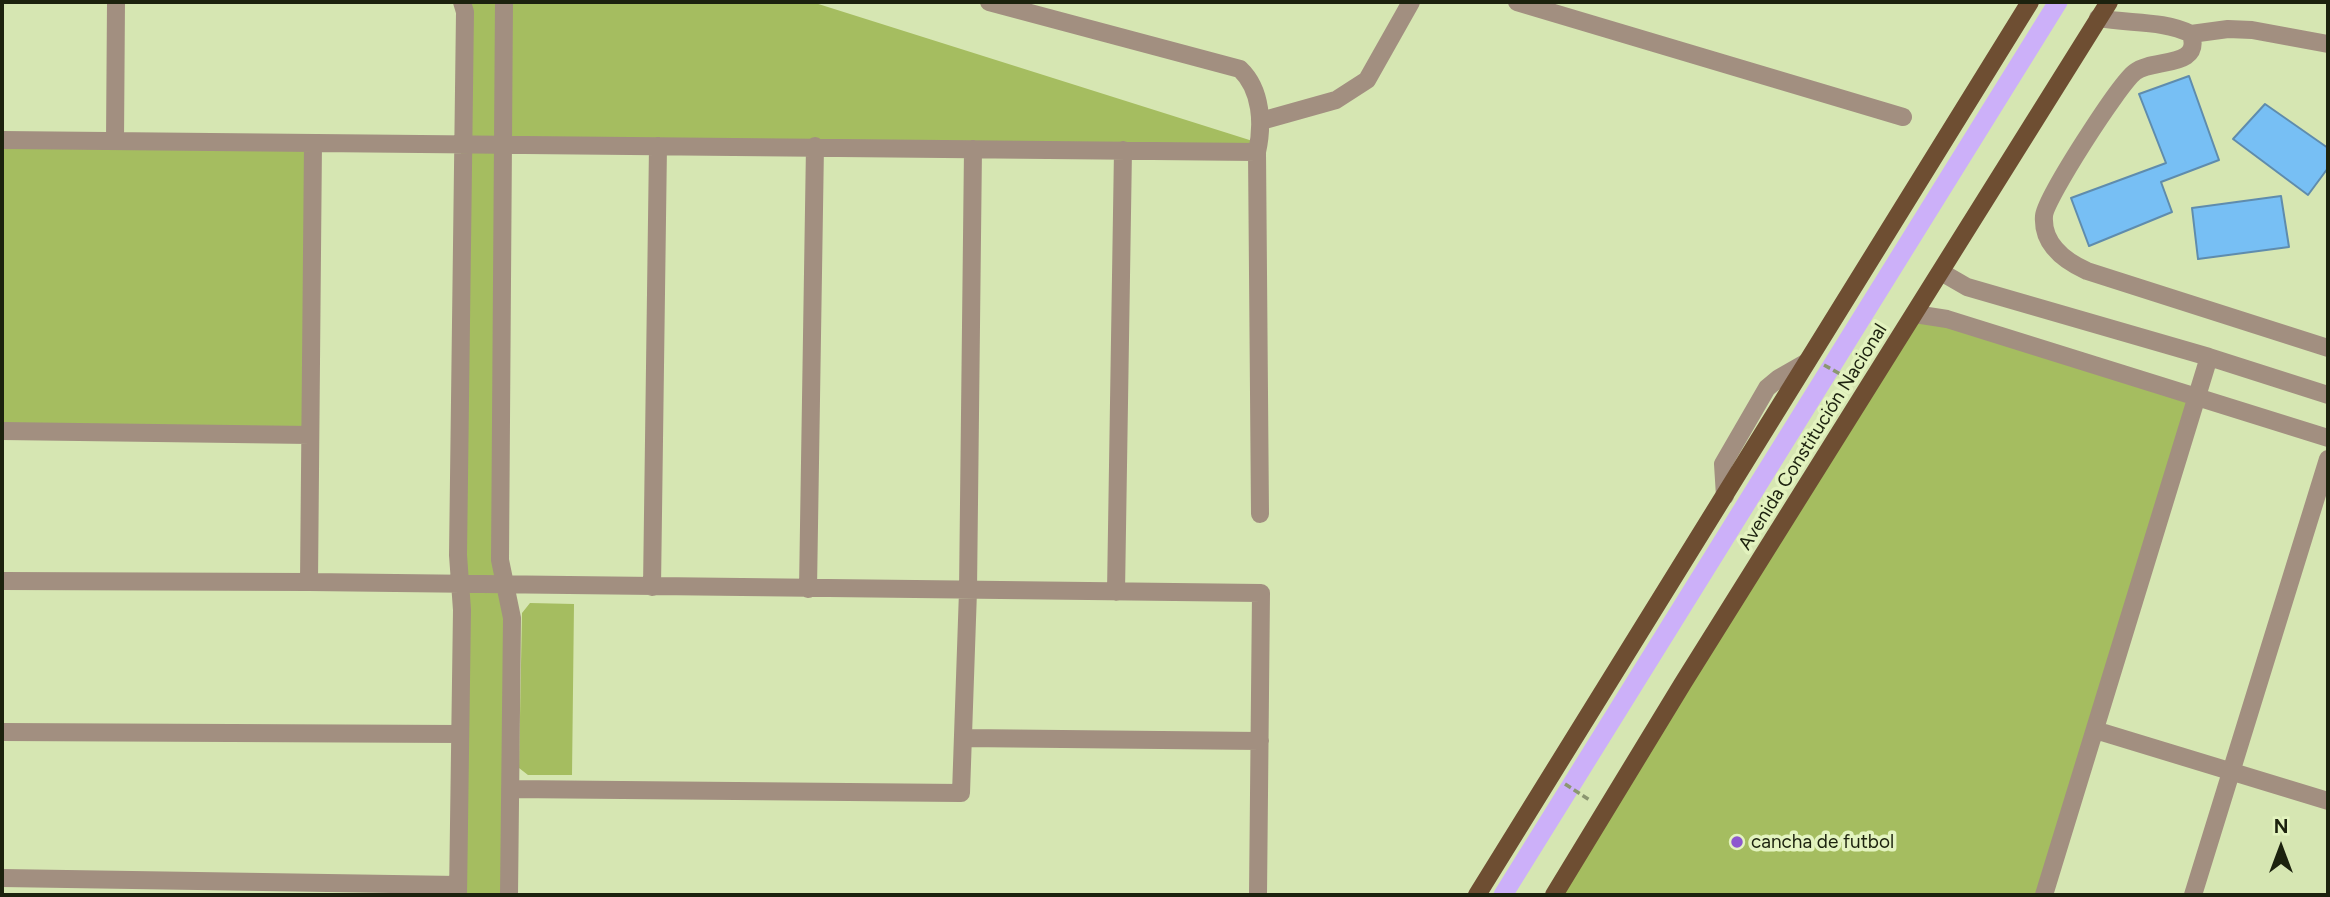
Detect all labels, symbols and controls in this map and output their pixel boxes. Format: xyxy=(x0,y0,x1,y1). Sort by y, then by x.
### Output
street label: Avenida Constitución Nacional xyxy=(1734,320,1892,554)
north arrow xyxy=(2246,813,2316,883)
text: N xyxy=(2274,815,2288,838)
place label: cancha de futbol xyxy=(1751,831,1894,853)
marker: cancha de futbol xyxy=(1729,834,1745,850)

